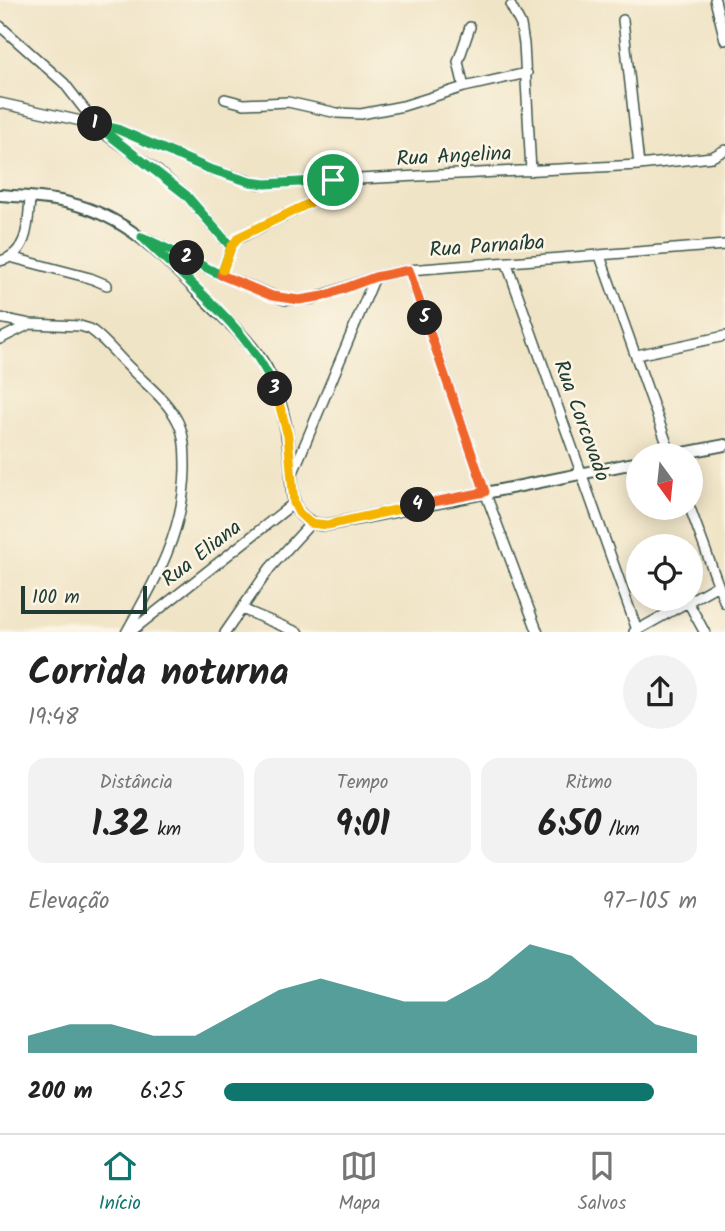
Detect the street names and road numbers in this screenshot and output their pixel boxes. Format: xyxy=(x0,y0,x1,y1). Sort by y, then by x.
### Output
street label: Rua Angelina xyxy=(396,138,512,176)
street label: Rua Parnaíba xyxy=(428,227,546,267)
street label: Rua Corcovado xyxy=(544,356,618,486)
street label: Rua Eliana xyxy=(155,512,249,596)

